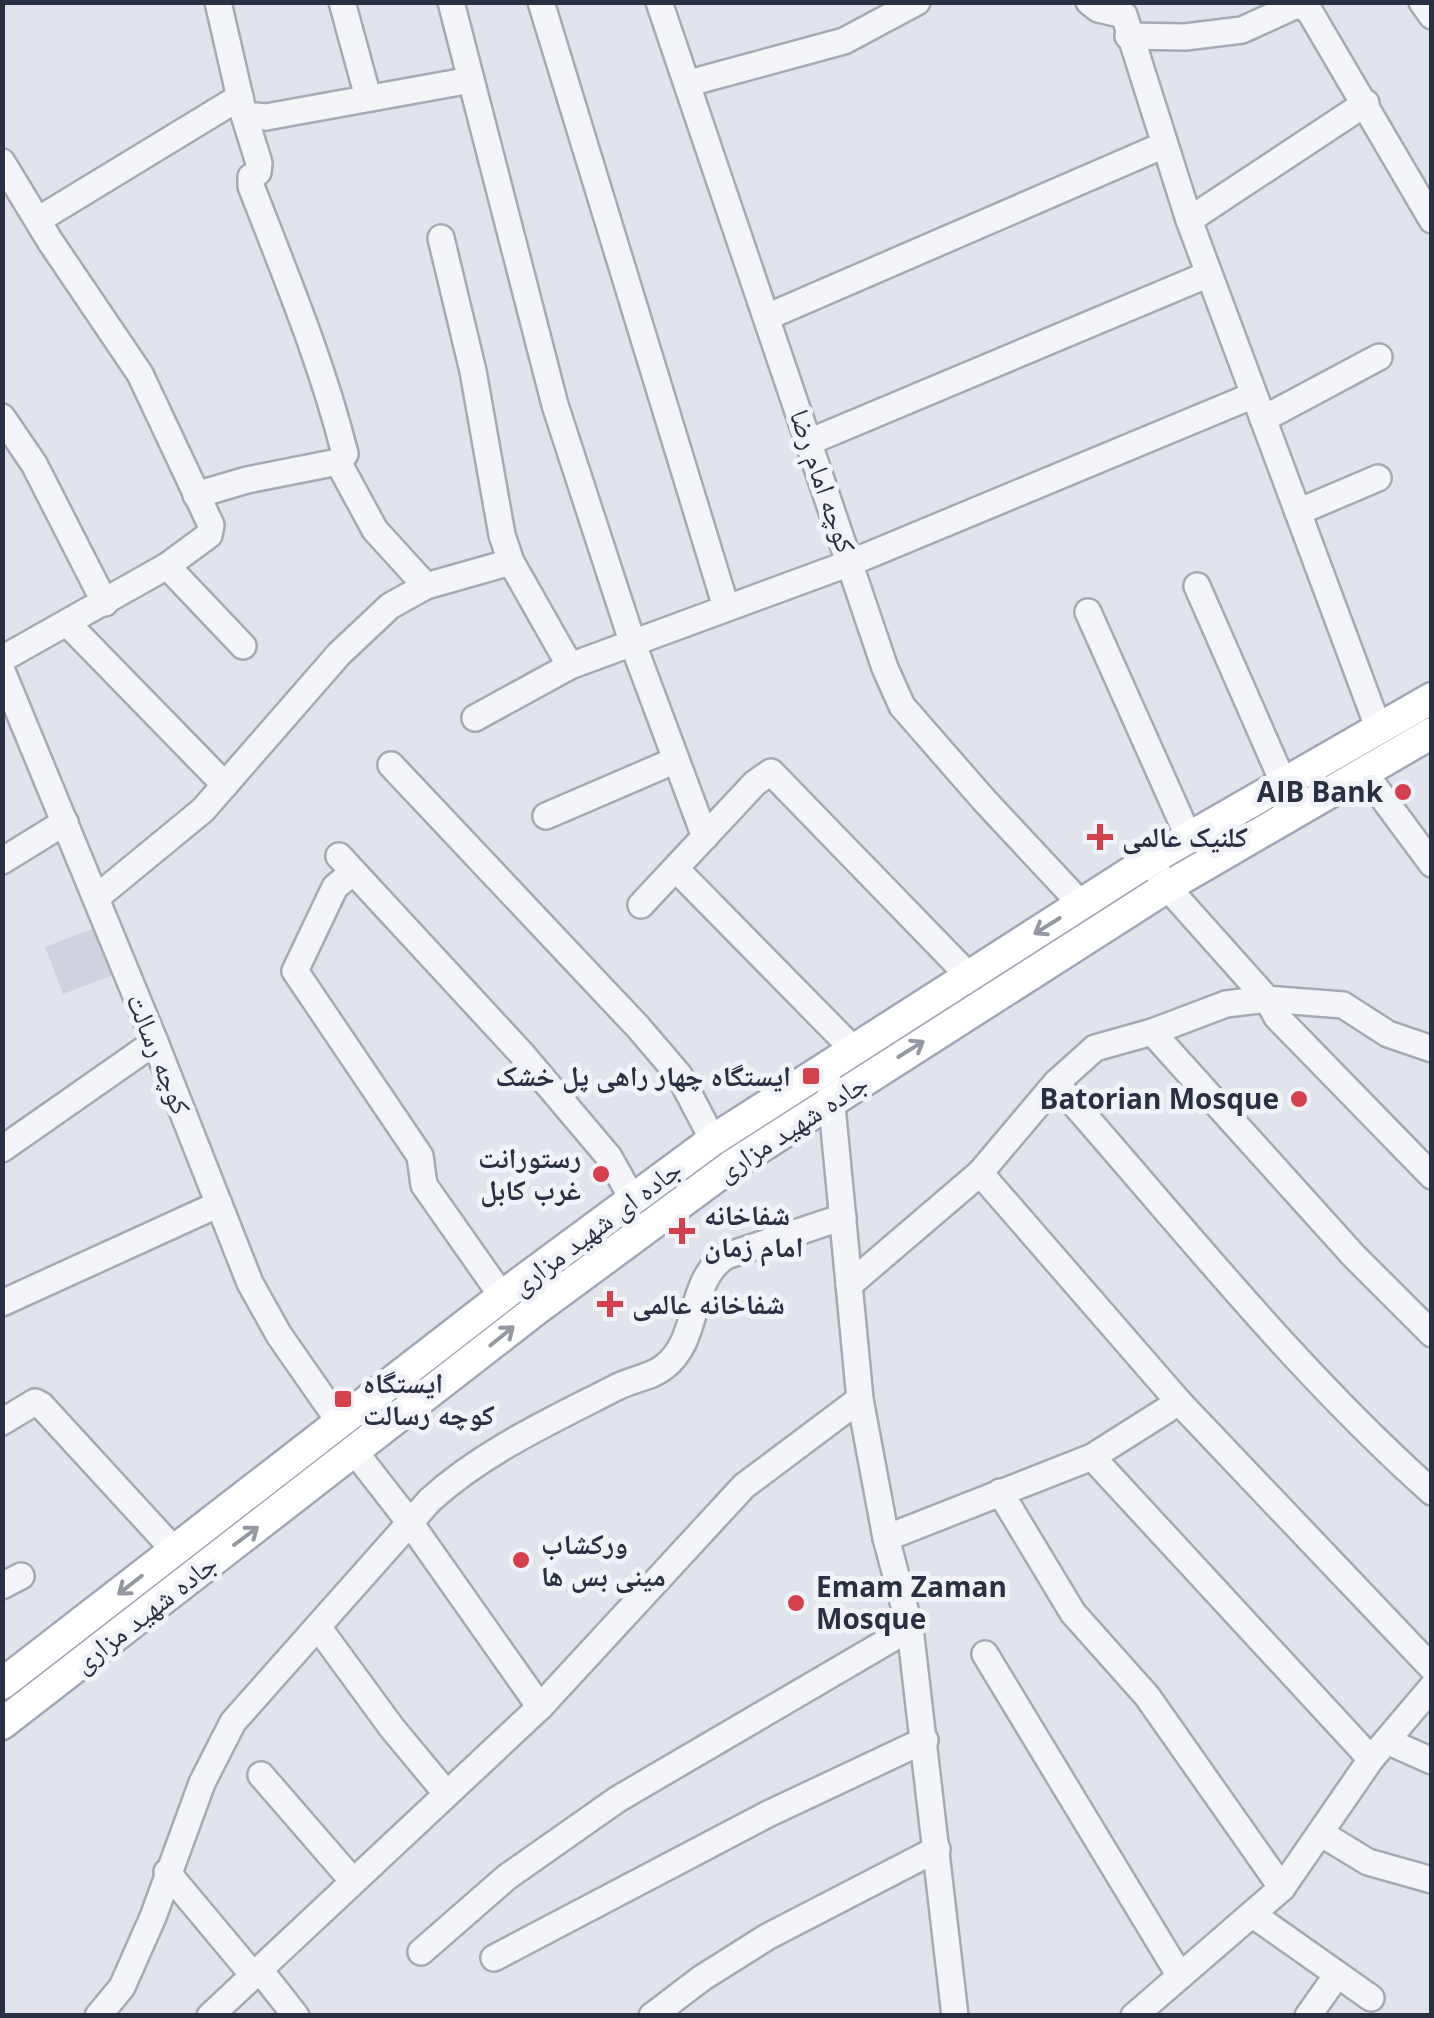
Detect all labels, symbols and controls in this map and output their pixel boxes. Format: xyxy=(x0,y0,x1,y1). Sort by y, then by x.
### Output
street label: کوچه امام رضا xyxy=(781,404,866,558)
place label: AIB Bank xyxy=(1257,772,1384,810)
marker: AIB Bank xyxy=(1392,781,1414,803)
place label: کلنیک عالمی xyxy=(1122,817,1248,855)
marker: کلنیک عالمی xyxy=(1087,824,1113,850)
one-way arrow xyxy=(1033,916,1062,937)
street label: کوچه رسالت xyxy=(118,987,202,1120)
one-way arrow xyxy=(897,1039,925,1060)
place label: ایستگاه چهار راهی پل خشک xyxy=(495,1056,791,1094)
street label: جاده شهید مزاری xyxy=(708,1063,875,1189)
marker: ایستگاه چهار راهی پل خشک xyxy=(800,1065,822,1087)
place label: Batorian Mosque xyxy=(1040,1079,1279,1117)
marker: Batorian Mosque xyxy=(1288,1088,1310,1110)
place label: رستورانت غرب کابل xyxy=(478,1138,581,1208)
street label: جاده ای شهید مزاری xyxy=(502,1149,689,1303)
marker: رستورانت غرب کابل xyxy=(590,1163,612,1185)
place label: شفاخانه امام زمان xyxy=(704,1195,803,1267)
marker: شفاخانه امام زمان xyxy=(669,1218,695,1244)
place label: شفاخانه عالمی xyxy=(632,1284,785,1322)
marker: شفاخانه عالمی xyxy=(597,1291,623,1317)
one-way arrow xyxy=(489,1325,515,1347)
place label: ایستگاه کوچه رسالت xyxy=(363,1363,495,1433)
marker: ایستگاه کوچه رسالت xyxy=(332,1388,354,1410)
place label: ورکشاب مینی بس ها xyxy=(541,1524,666,1594)
one-way arrow xyxy=(232,1525,259,1546)
street label: جاده شهید مزاری xyxy=(64,1544,225,1681)
marker: ورکشاب مینی بس ها xyxy=(510,1549,532,1571)
place label: Emam Zaman Mosque xyxy=(816,1567,1007,1637)
one-way arrow xyxy=(117,1575,144,1596)
marker: Emam Zaman Mosque xyxy=(785,1592,807,1614)

